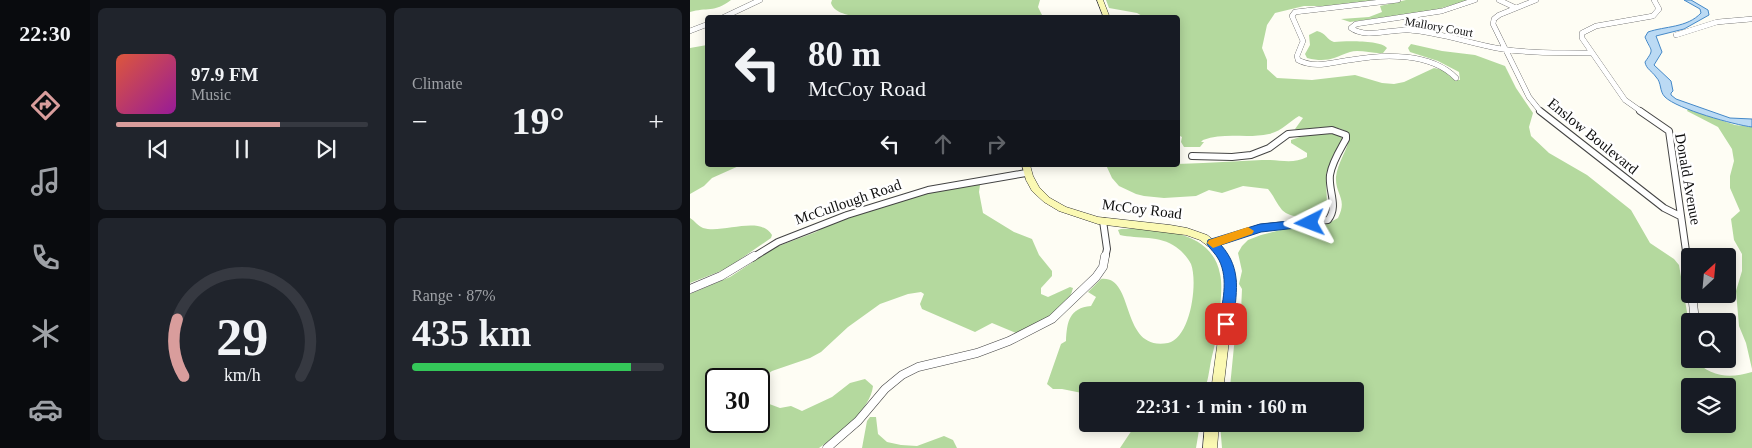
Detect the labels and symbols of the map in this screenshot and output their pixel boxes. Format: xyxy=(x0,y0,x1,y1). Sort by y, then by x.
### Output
street label: Mallory Court xyxy=(1404,14,1475,40)
street label: Enslow Boulevard xyxy=(1545,95,1642,178)
street label: Donald Avenue xyxy=(1672,132,1704,226)
street label: McCullough Road xyxy=(793,176,904,228)
street label: McCoy Road xyxy=(1101,196,1183,222)
position arrow xyxy=(1283,196,1335,248)
north arrow xyxy=(1681,248,1736,302)
pin xyxy=(1205,303,1247,345)
speed limit sign: 30 xyxy=(705,368,770,433)

